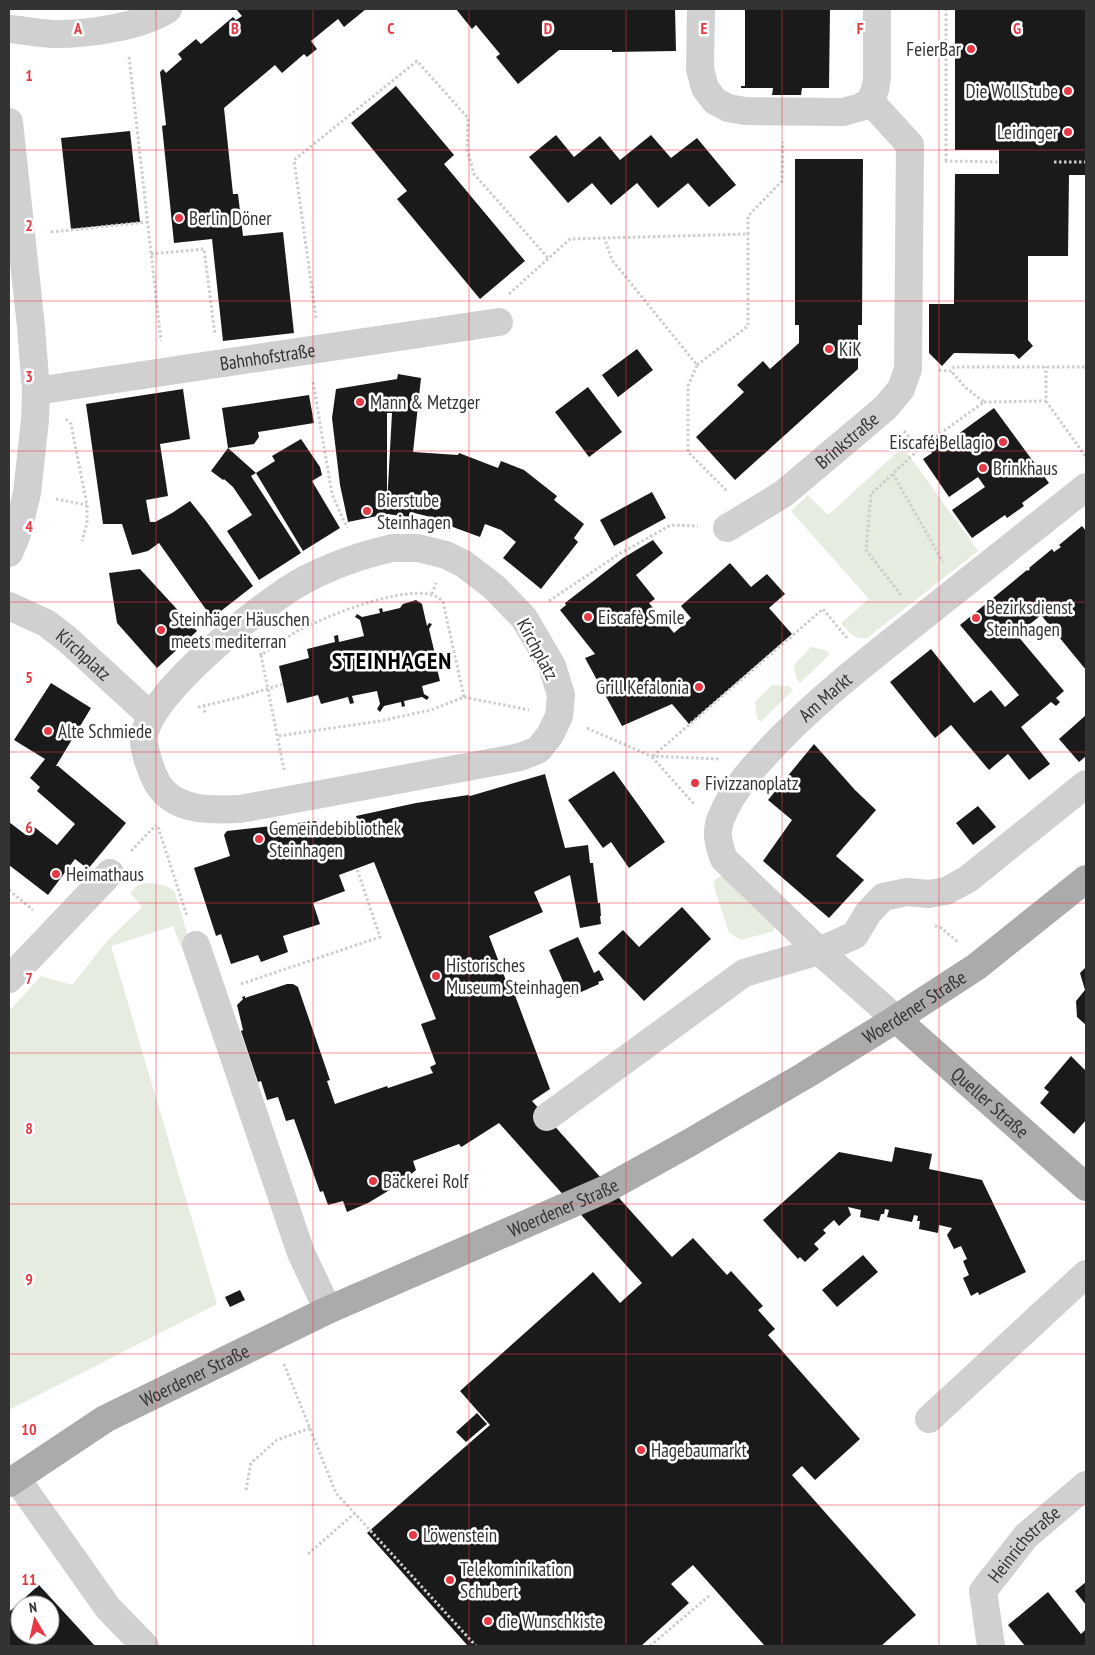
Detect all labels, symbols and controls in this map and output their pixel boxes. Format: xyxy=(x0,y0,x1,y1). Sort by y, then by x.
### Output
text: A xyxy=(73,18,83,38)
text: B xyxy=(231,18,239,38)
text: C xyxy=(387,18,395,38)
text: D xyxy=(544,18,553,38)
text: E xyxy=(701,18,708,38)
text: F xyxy=(857,18,864,38)
text: G xyxy=(1013,18,1021,38)
place label: FeierBar xyxy=(906,37,962,61)
marker: FeierBar xyxy=(965,43,977,55)
text: 1 xyxy=(25,65,33,85)
place label: Die WollStube xyxy=(965,79,1058,103)
marker: Die WollStube xyxy=(1062,85,1074,97)
place label: Leidinger xyxy=(997,120,1059,144)
marker: Leidinger xyxy=(1062,126,1074,138)
place label: Berlin Döner xyxy=(189,206,272,230)
marker: Berlin Döner xyxy=(173,212,185,224)
text: 2 xyxy=(25,215,33,235)
place label: KiK xyxy=(839,337,862,361)
street label: Bahnhofstraße xyxy=(218,338,317,375)
marker: KiK xyxy=(823,343,835,355)
text: 3 xyxy=(25,366,33,386)
place label: Mann & Metzger xyxy=(370,390,481,414)
marker: Mann & Metzger xyxy=(354,396,366,408)
street label: Brinkstraße xyxy=(810,407,884,474)
place label: Eiscafé Bellagio xyxy=(890,430,993,454)
marker: Eiscafé Bellagio xyxy=(997,436,1009,448)
place label: Brinkhaus xyxy=(993,456,1058,480)
marker: Brinkhaus xyxy=(977,462,989,474)
place label: Bierstube Steinhagen xyxy=(377,488,451,534)
marker: Bierstube Steinhagen xyxy=(361,505,373,517)
text: 4 xyxy=(25,516,33,536)
place label: Bezirksdienst Steinhagen xyxy=(986,595,1074,641)
place label: Eiscafè Smile xyxy=(598,605,685,629)
place label: Steinhäger Häuschen meets mediterran xyxy=(171,607,310,653)
marker: Eiscafè Smile xyxy=(582,611,594,623)
marker: Bezirksdienst Steinhagen xyxy=(970,612,982,624)
street label: Kirchplatz xyxy=(512,614,564,684)
street label: Kirchplatz xyxy=(52,623,117,686)
marker: Steinhäger Häuschen meets mediterran xyxy=(155,624,167,636)
district label: STEINHAGEN xyxy=(332,645,452,676)
text: 5 xyxy=(25,667,33,687)
street label: Am Markt xyxy=(793,667,857,727)
place label: Grill Kefalonia xyxy=(596,675,689,699)
marker: Grill Kefalonia xyxy=(693,681,705,693)
place label: Alte Schmiede xyxy=(58,719,152,743)
marker: Alte Schmiede xyxy=(42,725,54,737)
place label: Fivizzanoplatz xyxy=(705,771,799,795)
marker: Fivizzanoplatz xyxy=(689,777,701,789)
place label: Gemeindebibliothek Steinhagen xyxy=(269,816,402,862)
text: 6 xyxy=(25,817,33,837)
marker: Gemeindebibliothek Steinhagen xyxy=(253,833,265,845)
place label: Heimathaus xyxy=(66,862,144,886)
marker: Heimathaus xyxy=(50,868,62,880)
place label: Historisches Museum Steinhagen xyxy=(446,953,579,999)
street label: Woerdener Straße xyxy=(858,965,971,1049)
text: 7 xyxy=(25,968,33,988)
marker: Historisches Museum Steinhagen xyxy=(430,970,442,982)
street label: Queller Straße xyxy=(947,1062,1034,1143)
text: 8 xyxy=(25,1118,33,1138)
place label: Bäckerei Rolf xyxy=(383,1169,470,1193)
street label: Woerdener Straße xyxy=(504,1172,623,1242)
marker: Bäckerei Rolf xyxy=(367,1175,379,1187)
text: 9 xyxy=(25,1269,33,1289)
street label: Woerdener Straße xyxy=(136,1338,253,1412)
text: 10 xyxy=(21,1419,37,1439)
place label: Hagebaumarkt xyxy=(651,1438,747,1462)
marker: Hagebaumarkt xyxy=(635,1444,647,1456)
street label: Heinrichstraße xyxy=(982,1500,1065,1587)
place label: Löwenstein xyxy=(423,1523,497,1547)
marker: Löwenstein xyxy=(407,1529,419,1541)
place label: Telekominikation Schubert xyxy=(460,1557,572,1603)
text: 11 xyxy=(21,1569,37,1589)
marker: Telekominikation Schubert xyxy=(444,1574,456,1586)
north arrow xyxy=(10,1595,60,1645)
text: N xyxy=(28,1598,38,1617)
place label: die Wunschkiste xyxy=(498,1609,603,1633)
marker: die Wunschkiste xyxy=(482,1615,494,1627)

